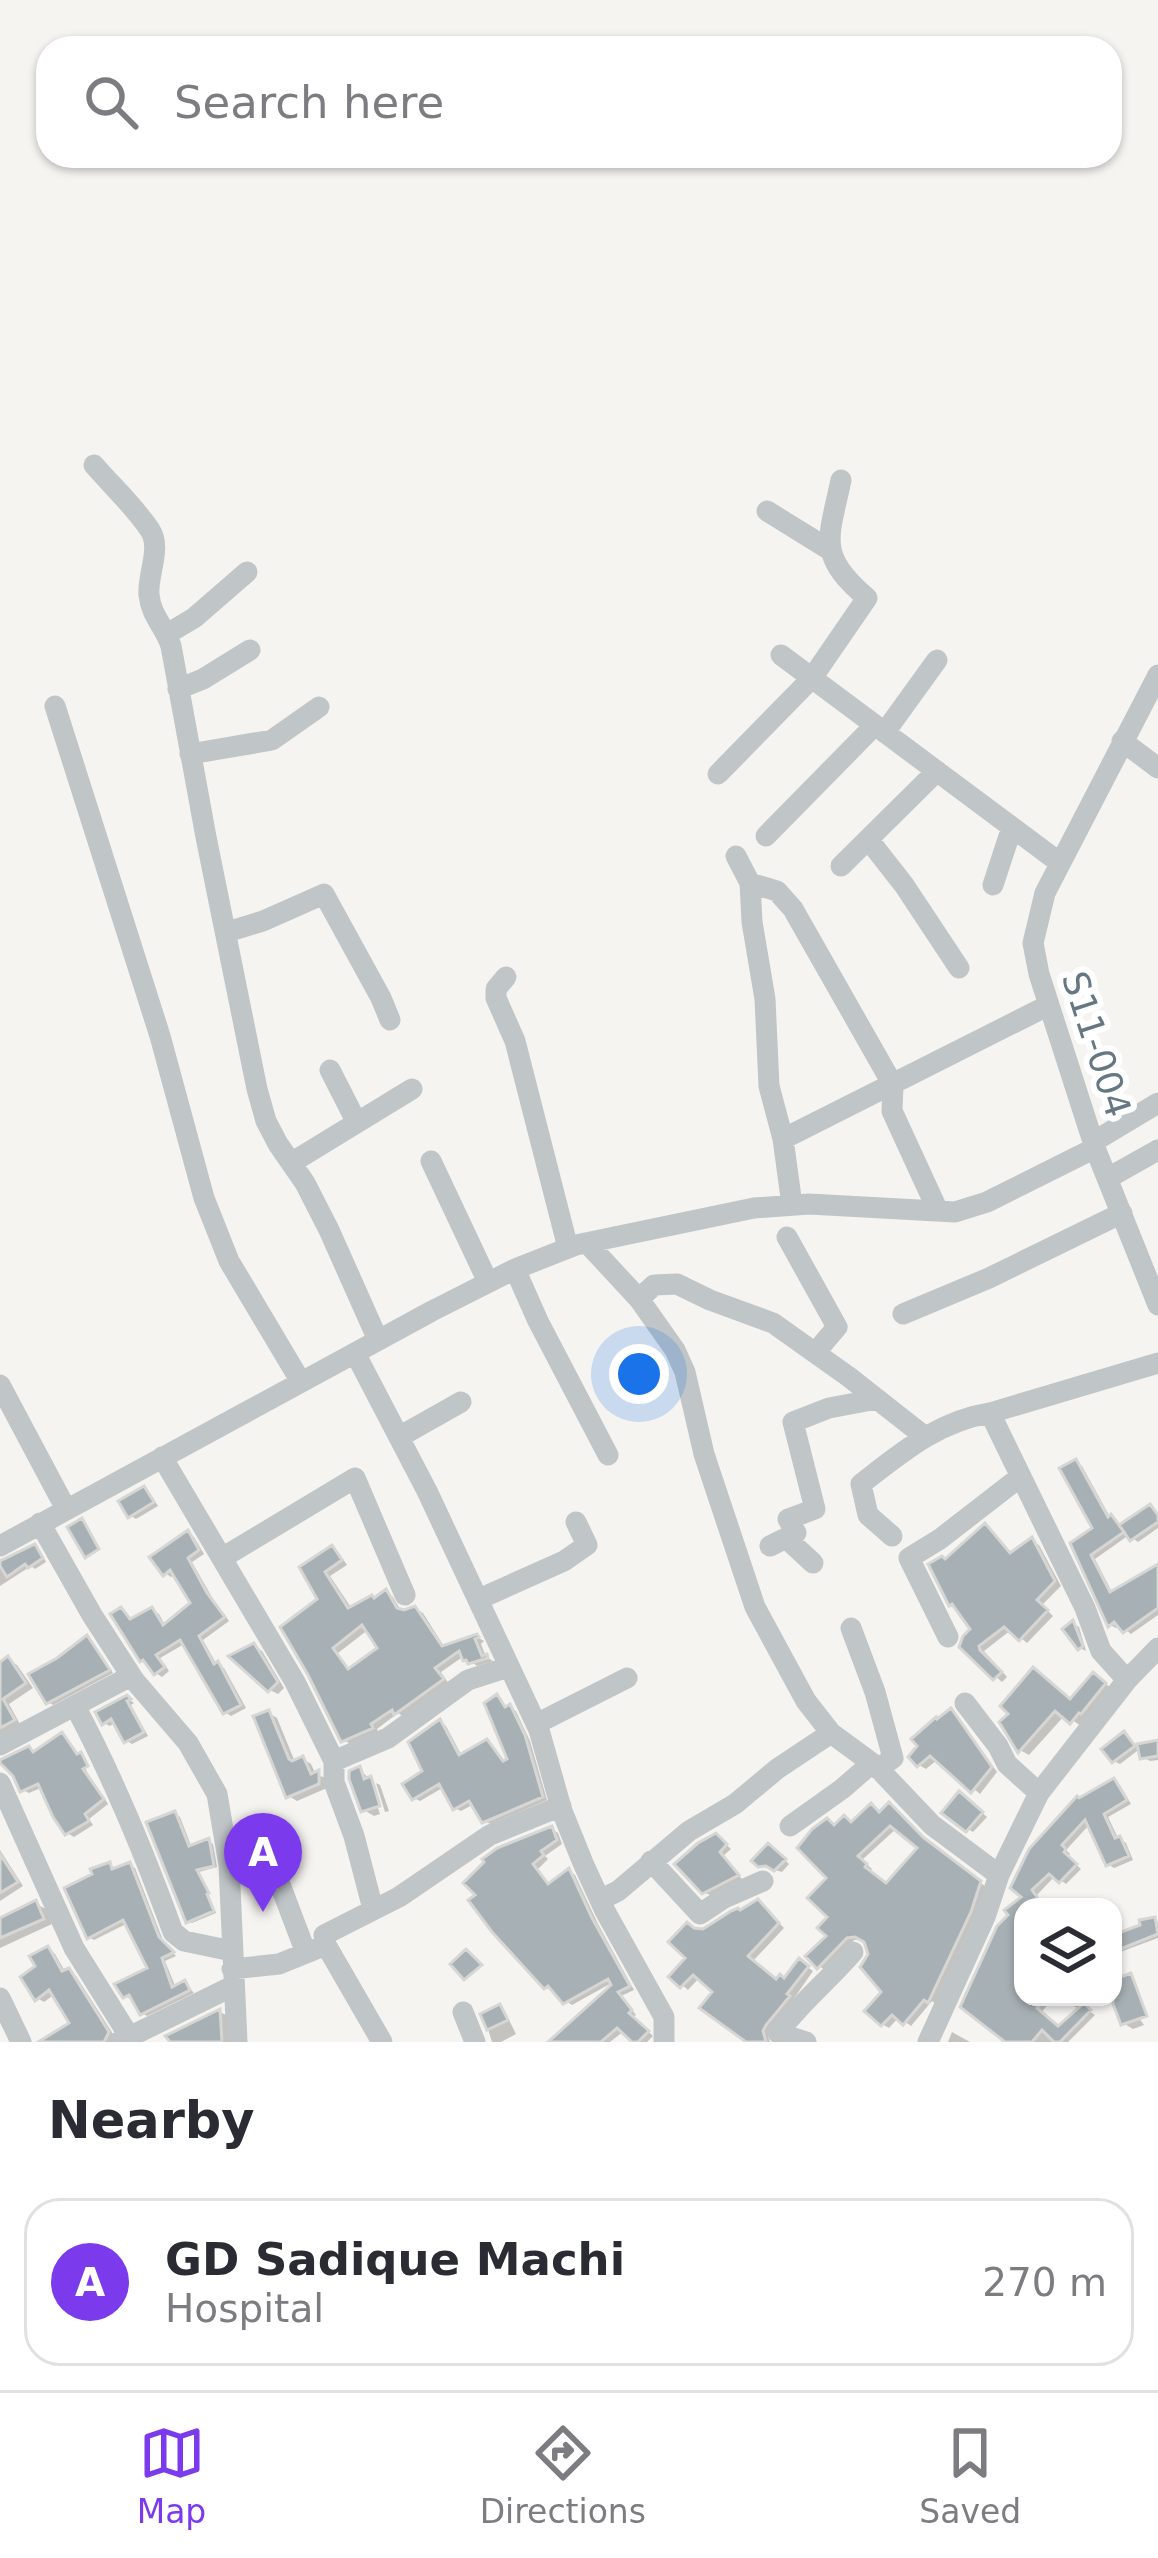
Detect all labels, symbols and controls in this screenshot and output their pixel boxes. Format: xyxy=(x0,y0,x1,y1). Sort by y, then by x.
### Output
search box xyxy=(36,36,1122,168)
icon: search xyxy=(78,69,144,135)
text: Search here xyxy=(174,76,444,129)
street label: S11-004 xyxy=(1054,966,1139,1122)
your location xyxy=(609,1344,669,1404)
pin: A xyxy=(224,1813,302,1912)
map controls xyxy=(1014,1898,1122,2006)
button: layers xyxy=(1014,1898,1122,2006)
text: Nearby xyxy=(48,2091,255,2150)
text: GD Sadique Machi xyxy=(165,2233,625,2286)
text: A xyxy=(75,2260,105,2305)
text: 270 m xyxy=(982,2260,1107,2305)
text: Hospital xyxy=(165,2286,324,2331)
tab: Map xyxy=(137,2420,206,2531)
tab: Directions xyxy=(480,2420,646,2531)
tab: Saved xyxy=(919,2420,1021,2531)

